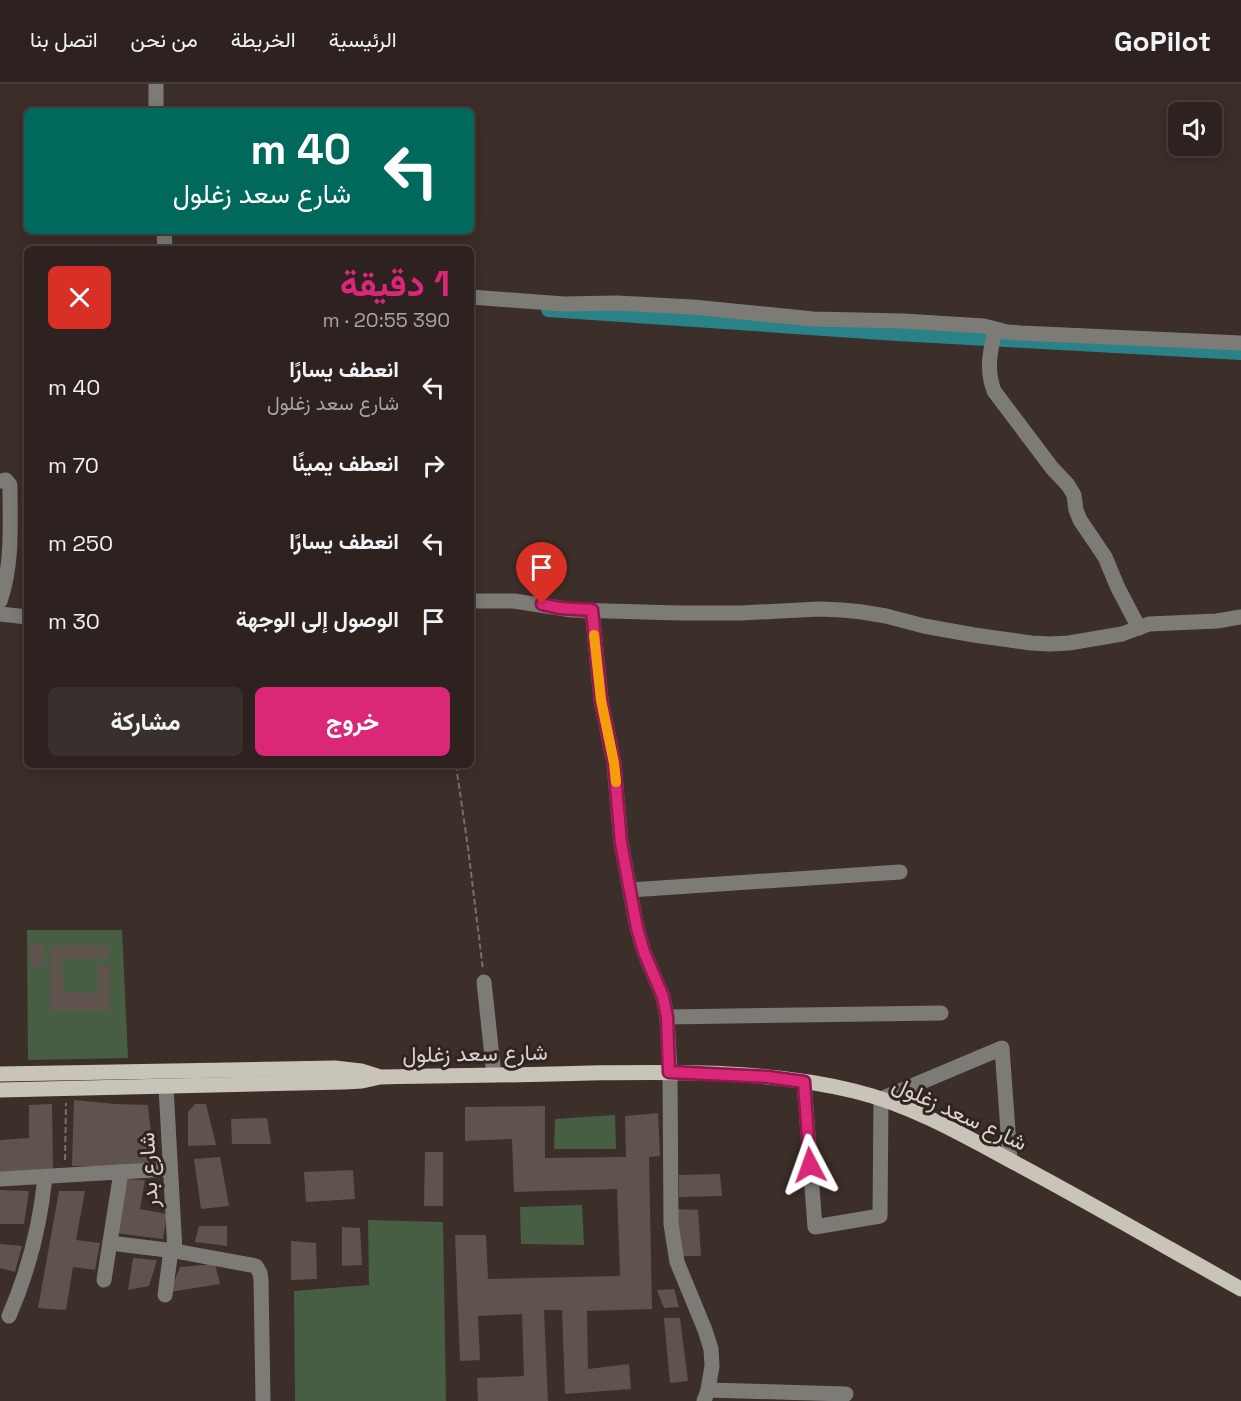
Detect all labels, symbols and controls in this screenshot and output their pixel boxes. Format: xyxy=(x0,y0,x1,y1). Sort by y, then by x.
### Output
text: GoPilot xyxy=(1114,23,1211,59)
text: اتصل بنا xyxy=(30,26,98,53)
text: من نحن xyxy=(131,26,198,53)
text: الخريطة xyxy=(231,26,296,53)
text: الرئيسية xyxy=(329,26,397,53)
map controls xyxy=(1168,102,1222,156)
button: sound xyxy=(1168,102,1222,156)
text: 40 m xyxy=(251,123,351,176)
icon: left xyxy=(372,132,450,210)
text: شارع سعد زغلول xyxy=(173,176,351,211)
text: 1 دقيقة xyxy=(340,261,450,307)
button: close xyxy=(48,266,111,329)
text: 390 m · 20:55 xyxy=(323,307,450,333)
text: انعطف يسارًا xyxy=(289,355,399,383)
icon: left xyxy=(417,371,450,404)
text: 40 m xyxy=(48,373,100,401)
text: شارع سعد زغلول xyxy=(267,390,399,416)
text: انعطف يمينًا xyxy=(292,449,399,477)
icon: right xyxy=(417,449,450,482)
text: 70 m xyxy=(48,451,99,479)
text: انعطف يسارًا xyxy=(289,527,399,555)
icon: left xyxy=(417,527,450,560)
text: 250 m xyxy=(48,529,113,557)
pin xyxy=(516,542,567,604)
icon: arrive xyxy=(525,551,558,584)
text: الوصول إلى الوجهة xyxy=(236,605,399,633)
icon: arrive xyxy=(417,605,450,638)
text: 30 m xyxy=(48,607,100,635)
button: مشاركة xyxy=(48,687,243,756)
button: خروج xyxy=(255,687,450,756)
street label: شارع سعد زغلول xyxy=(402,1038,548,1069)
street label: شارع سعد زغلول xyxy=(888,1070,1032,1157)
street label: شارع بدر xyxy=(132,1131,165,1209)
position arrow xyxy=(778,1133,842,1197)

